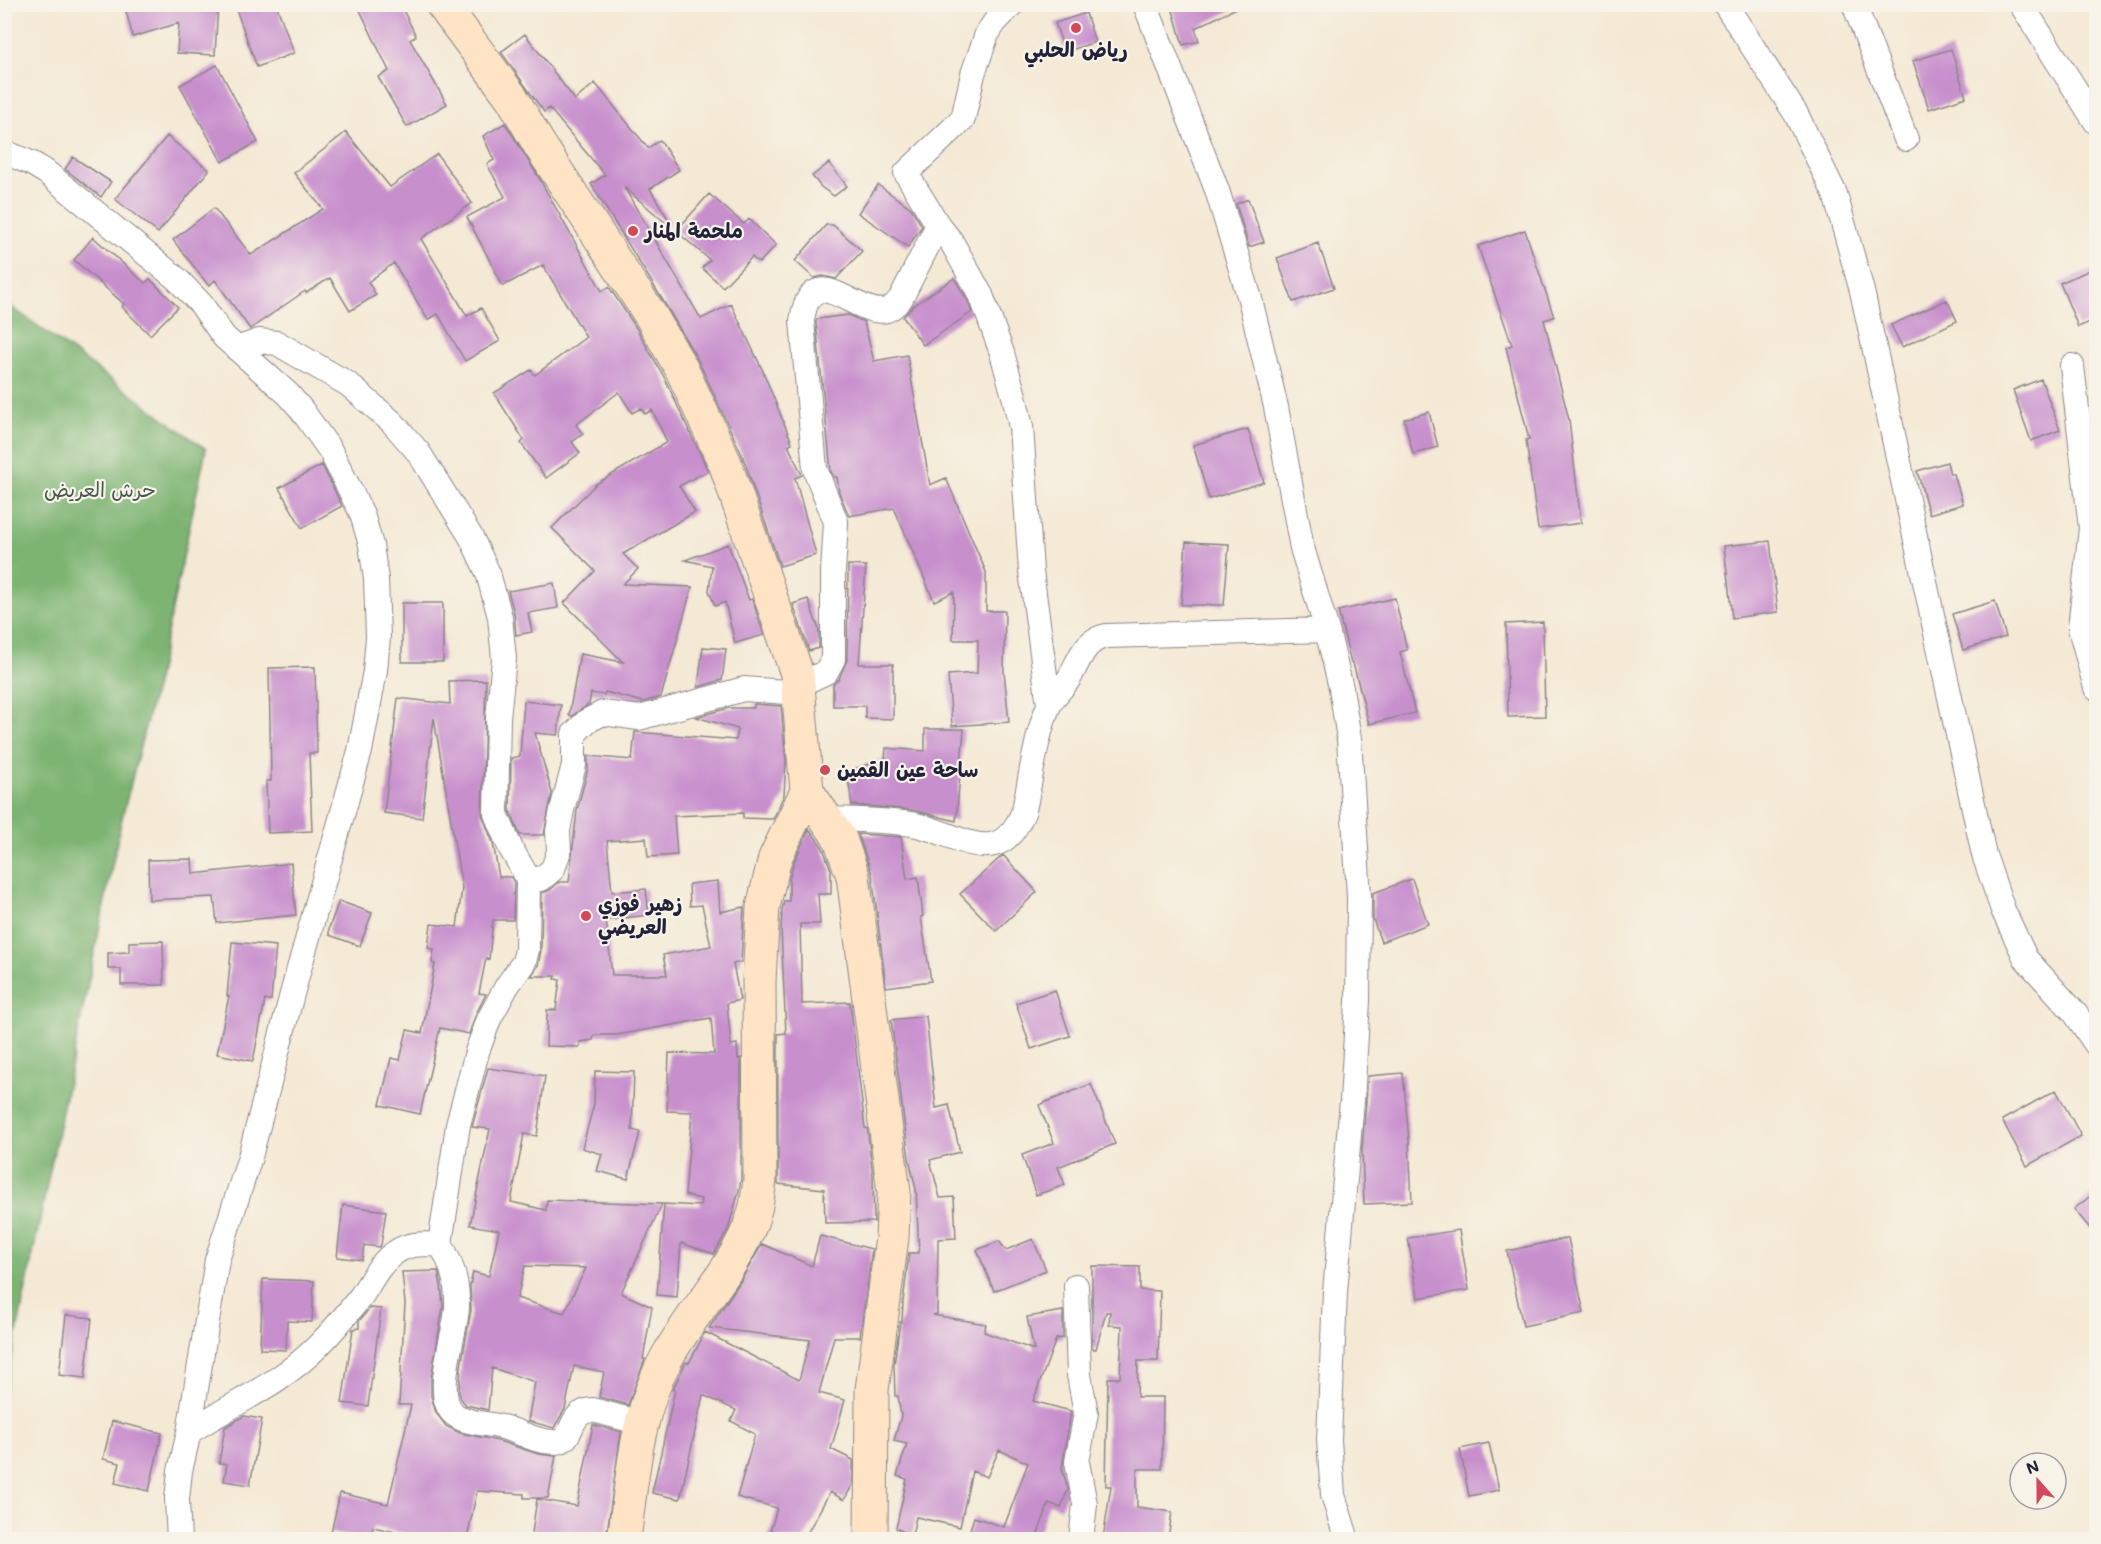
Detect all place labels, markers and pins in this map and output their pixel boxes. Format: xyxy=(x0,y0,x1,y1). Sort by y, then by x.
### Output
marker: رياض الحلبي xyxy=(1069,21,1083,35)
place label: رياض الحلبي xyxy=(1024,36,1128,68)
place label: ملحمة المنار xyxy=(643,217,743,243)
marker: ملحمة المنار xyxy=(626,224,640,238)
place label: ساحة عين القمين xyxy=(837,756,978,782)
marker: ساحة عين القمين xyxy=(818,763,832,777)
place label: زهير فوزي العريضي xyxy=(598,890,682,945)
marker: زهير فوزي العريضي xyxy=(579,909,593,923)

